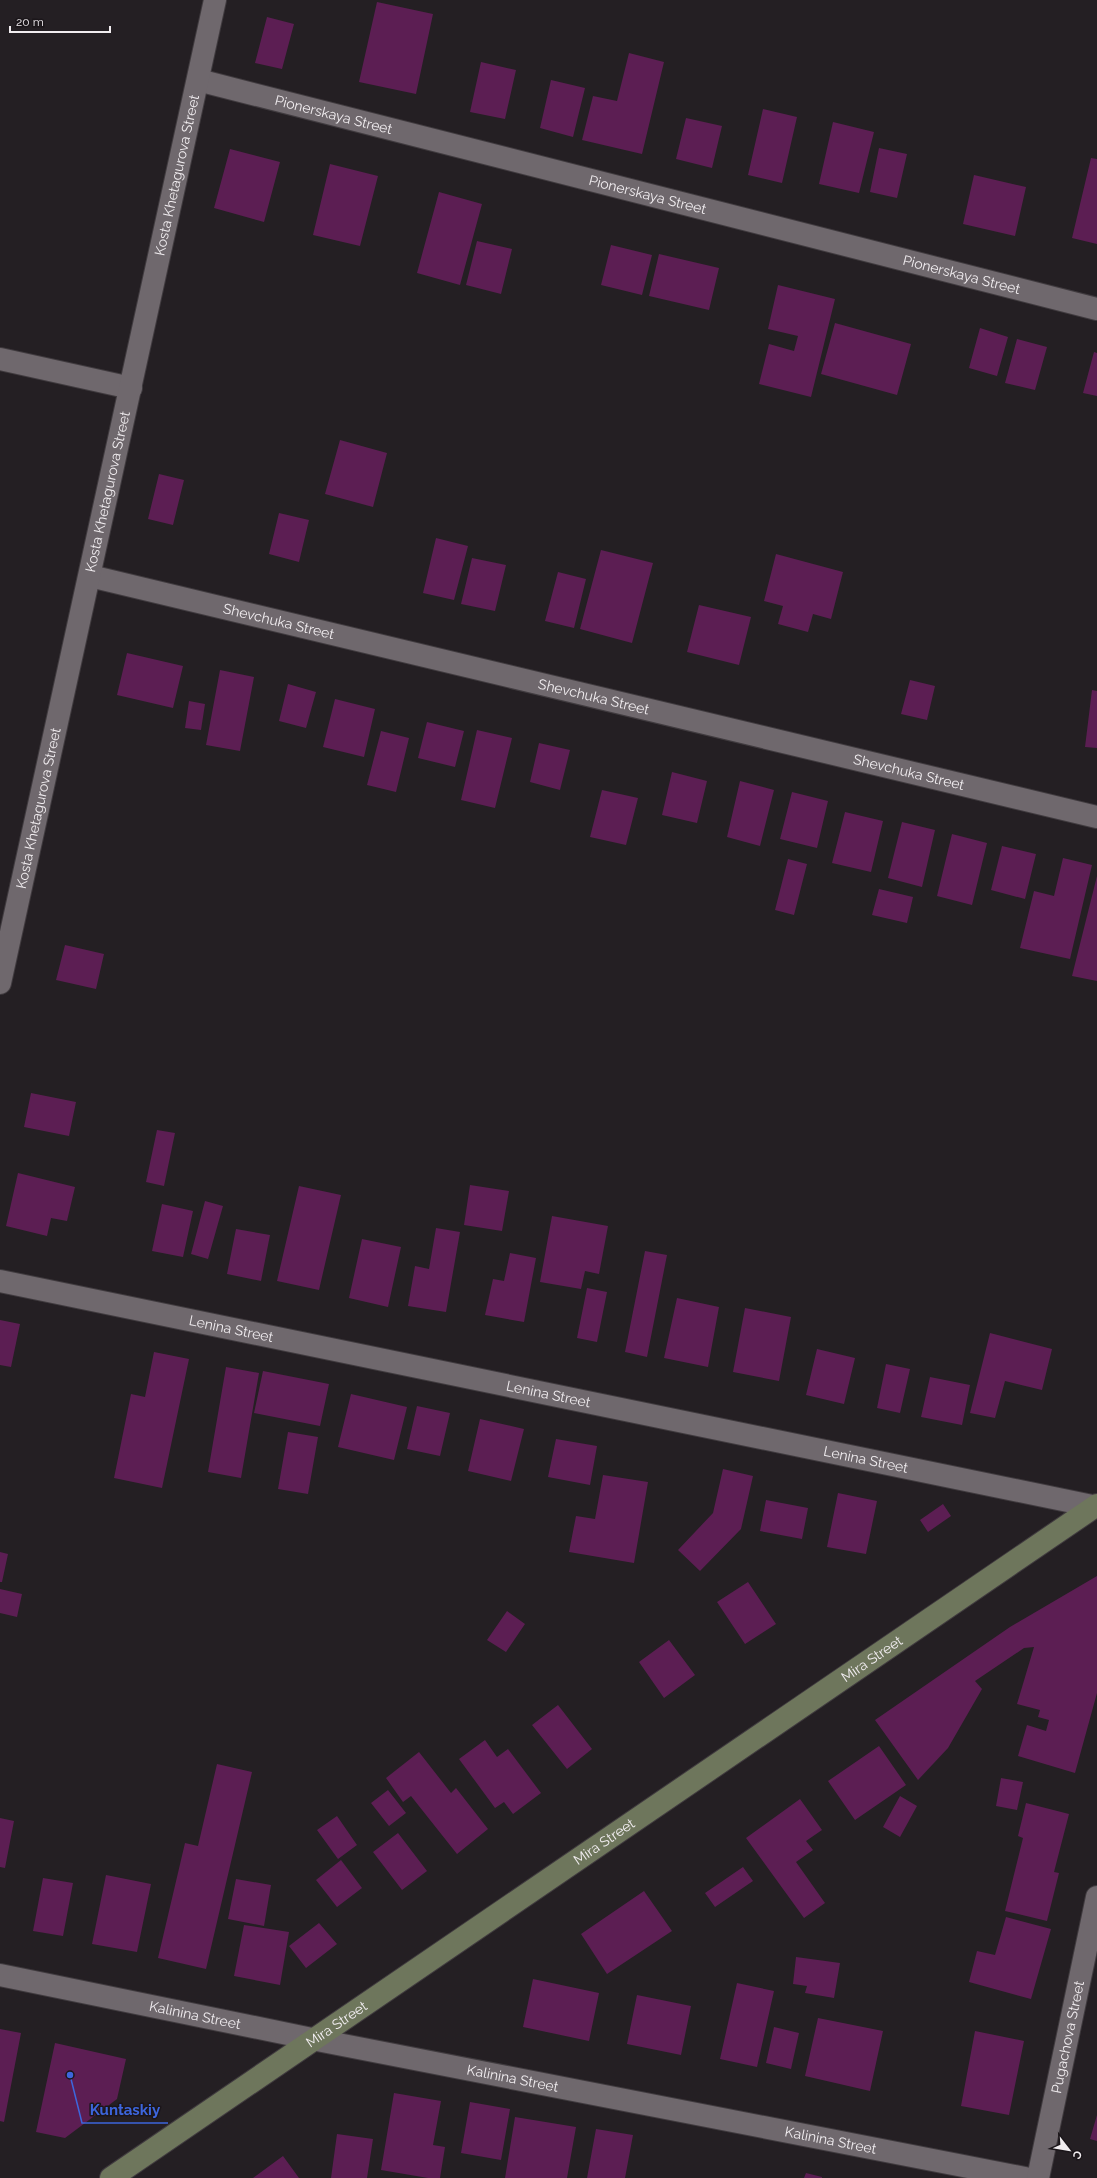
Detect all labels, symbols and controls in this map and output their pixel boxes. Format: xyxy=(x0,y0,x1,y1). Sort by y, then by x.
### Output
scale bar xyxy=(10,8,110,34)
text: 20 m xyxy=(16,15,44,29)
street label: Pionerskaya Street xyxy=(273,92,394,137)
street label: Kosta Khetagurova Street xyxy=(151,93,202,257)
street label: Pionerskaya Street xyxy=(587,172,708,217)
street label: Pionerskaya Street xyxy=(901,252,1022,297)
street label: Kosta Khetagurova Street xyxy=(82,409,133,574)
street label: Shevchuka Street xyxy=(222,600,336,642)
street label: Shevchuka Street xyxy=(537,676,651,718)
street label: Kosta Khetagurova Street xyxy=(13,726,64,890)
street label: Shevchuka Street xyxy=(852,751,966,793)
street label: Lenina Street xyxy=(188,1312,275,1345)
street label: Lenina Street xyxy=(505,1378,592,1411)
street label: Lenina Street xyxy=(822,1443,910,1476)
street label: Mira Street xyxy=(838,1632,905,1685)
street label: Mira Street xyxy=(571,1815,638,1868)
street label: Pugachova Street xyxy=(1048,1979,1087,2095)
street label: Kalinina Street xyxy=(148,1998,242,2032)
street label: Mira Street xyxy=(303,1998,370,2051)
street label: Kalinina Street xyxy=(466,2061,560,2095)
callout: Kuntaskiy xyxy=(82,2096,168,2123)
text: Kuntaskiy xyxy=(90,2101,161,2119)
street label: Kalinina Street xyxy=(784,2123,878,2157)
north arrow xyxy=(1049,2130,1089,2170)
text: С xyxy=(1069,2148,1085,2162)

